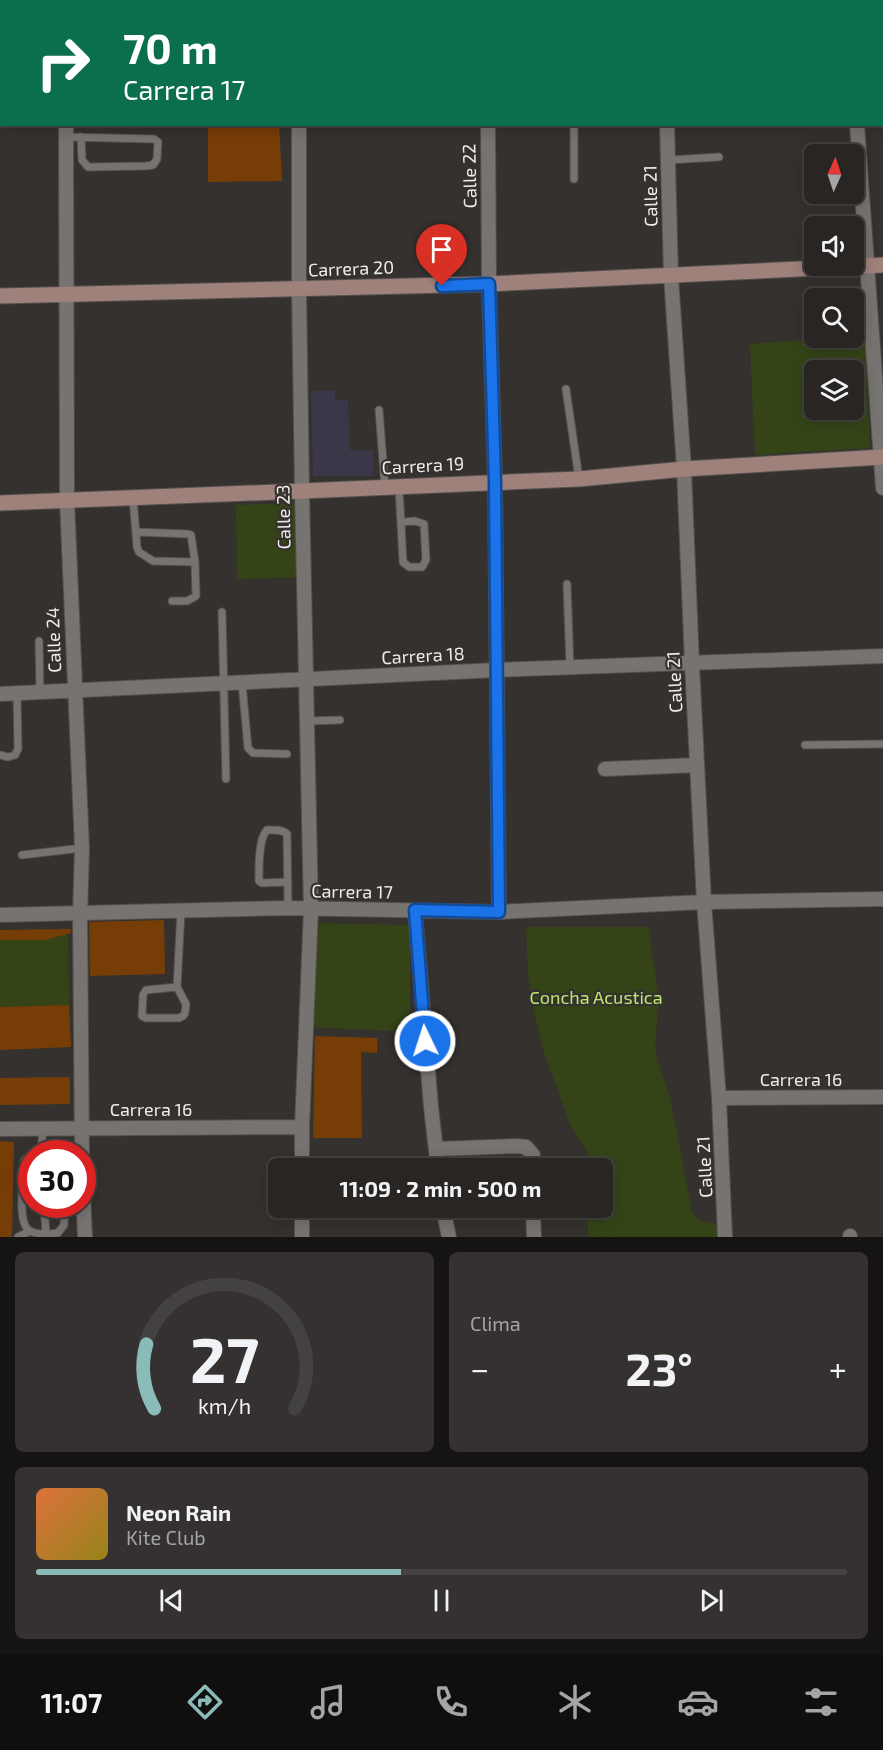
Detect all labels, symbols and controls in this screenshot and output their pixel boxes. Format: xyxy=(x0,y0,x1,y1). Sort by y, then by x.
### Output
text: 70 m xyxy=(123,22,218,72)
icon: right xyxy=(24,24,102,102)
text: Carrera 17 xyxy=(123,73,245,105)
street label: Calle 22 xyxy=(457,143,481,209)
north arrow xyxy=(804,144,864,204)
map controls xyxy=(804,144,864,420)
street label: Calle 21 xyxy=(638,165,662,227)
button: sound xyxy=(804,216,864,276)
pin xyxy=(416,224,467,286)
icon: arrive xyxy=(425,233,458,266)
street label: Carrera 20 xyxy=(308,256,394,280)
button: search xyxy=(804,288,864,348)
button: layers xyxy=(804,360,864,420)
street label: Carrera 19 xyxy=(381,452,465,478)
street label: Calle 23 xyxy=(271,485,295,550)
street label: Calle 24 xyxy=(41,607,65,673)
street label: Carrera 18 xyxy=(381,642,465,668)
street label: Calle 21 xyxy=(661,651,687,713)
street label: Carrera 17 xyxy=(311,879,393,903)
park label: Concha Acustica xyxy=(529,986,663,1008)
position arrow xyxy=(393,1009,457,1073)
street label: Carrera 16 xyxy=(760,1068,842,1090)
street label: Carrera 16 xyxy=(110,1098,192,1120)
street label: Calle 21 xyxy=(691,1136,717,1198)
speed limit sign: 30 xyxy=(18,1140,96,1218)
text: 11:09 · 2 min · 500 m xyxy=(340,1175,541,1201)
text: Clima xyxy=(470,1311,521,1335)
text: 27 xyxy=(190,1321,259,1396)
text: 23° xyxy=(625,1341,693,1395)
text: − xyxy=(470,1348,489,1388)
text: + xyxy=(829,1348,847,1388)
text: km/h xyxy=(198,1393,251,1418)
text: Neon Rain xyxy=(126,1499,231,1525)
text: Kite Club xyxy=(126,1525,206,1549)
icon: previous xyxy=(155,1584,188,1617)
icon: pause xyxy=(425,1584,458,1617)
icon: next xyxy=(695,1584,728,1617)
icon: directions xyxy=(184,1681,226,1723)
icon: music xyxy=(307,1681,349,1723)
icon: phone xyxy=(430,1681,472,1723)
icon: climate xyxy=(554,1681,596,1723)
icon: car xyxy=(677,1681,719,1723)
icon: filters xyxy=(800,1681,842,1723)
text: 11:07 xyxy=(41,1686,102,1718)

